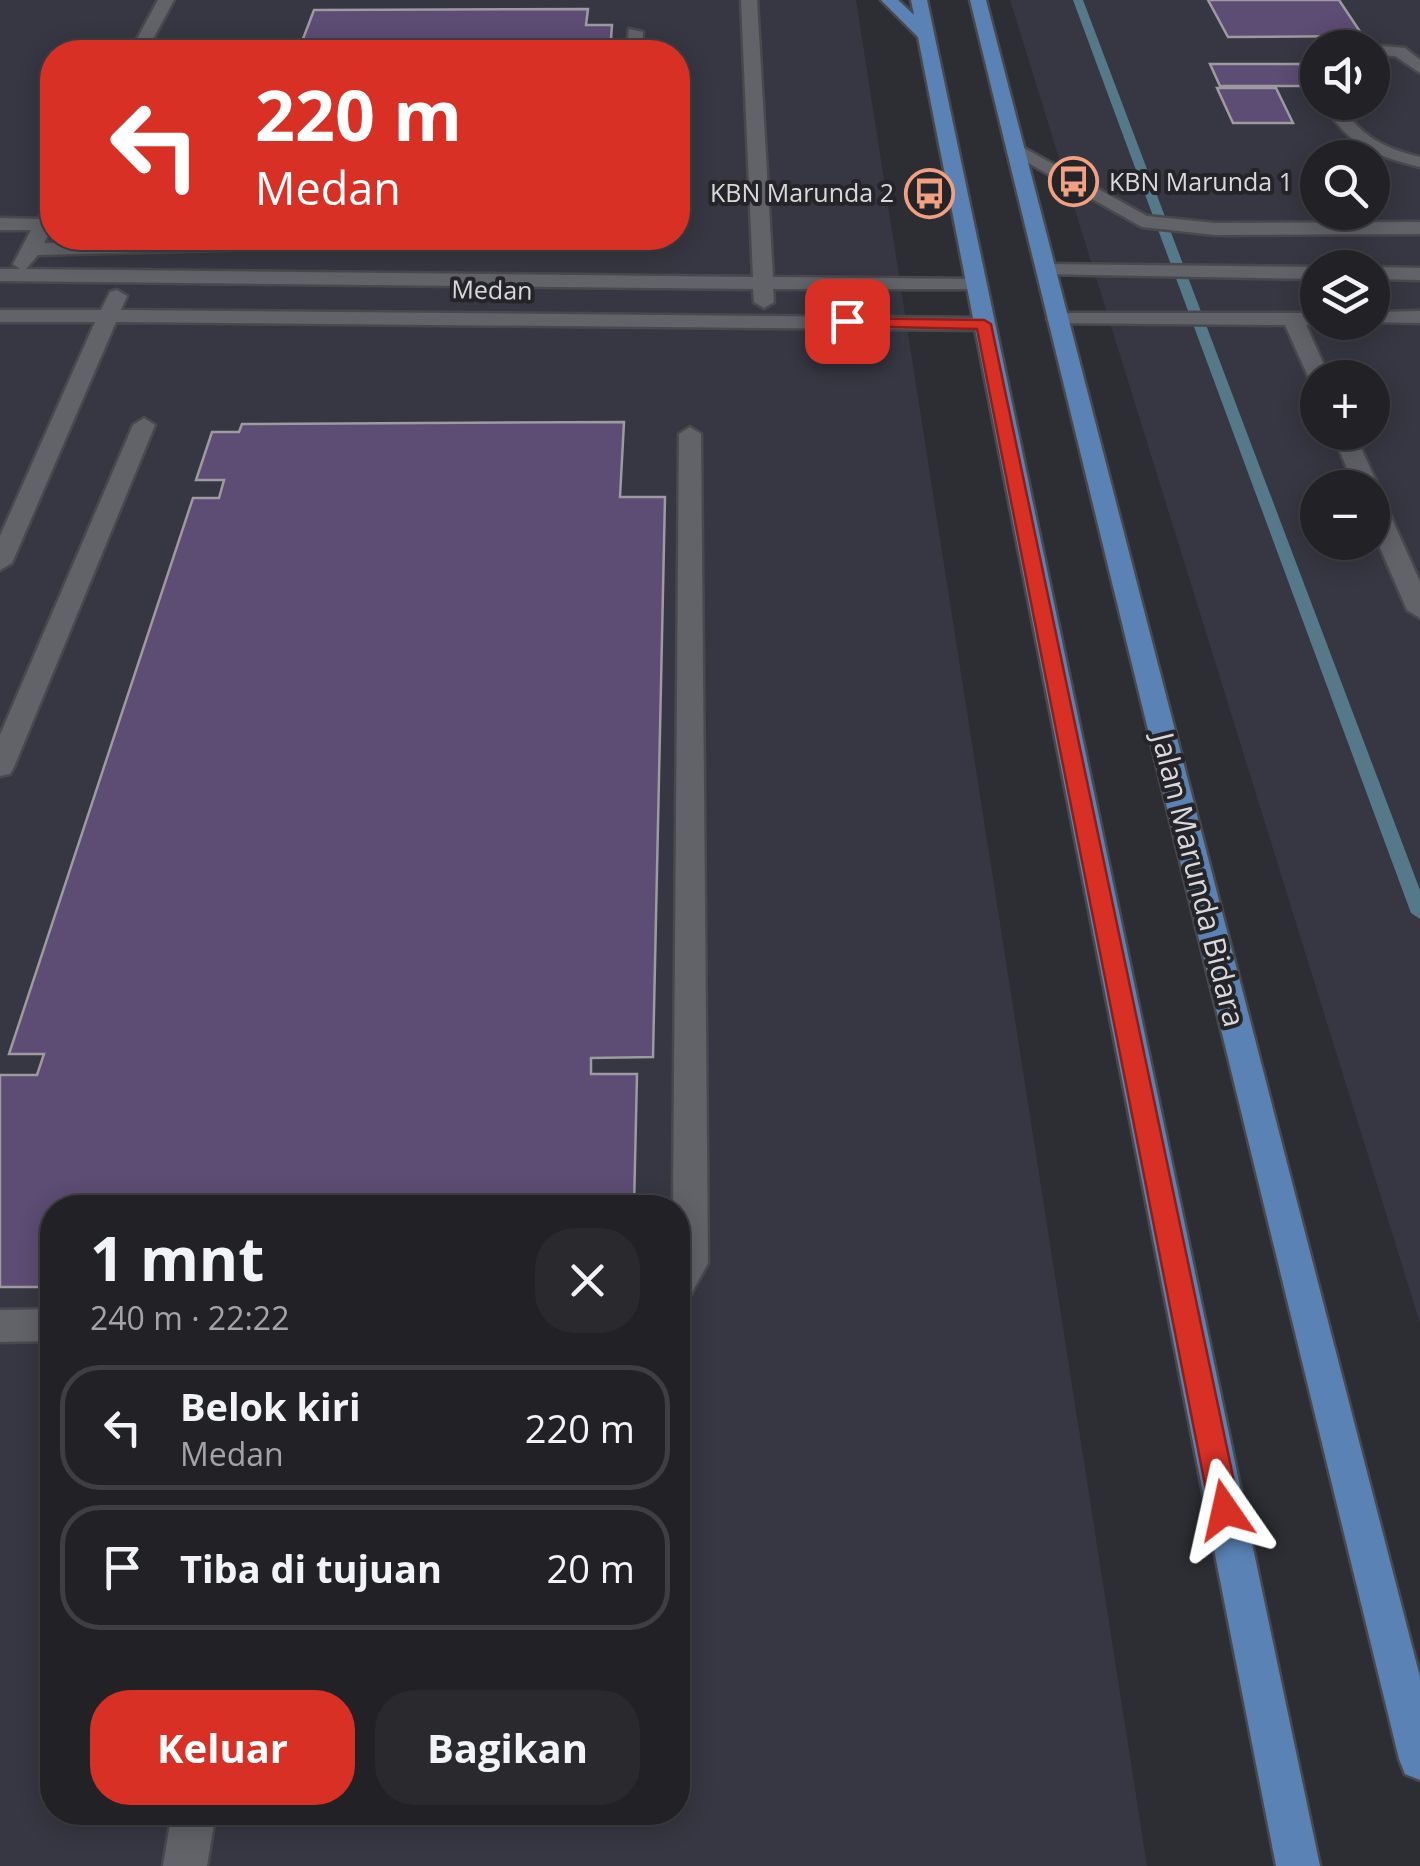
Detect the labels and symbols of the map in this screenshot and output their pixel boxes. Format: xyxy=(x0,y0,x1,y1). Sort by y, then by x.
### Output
bus stop icon: KBN Marunda 1 xyxy=(1048,156,1100,208)
place label: KBN Marunda 1 xyxy=(1109,164,1293,198)
bus stop icon: KBN Marunda 2 xyxy=(903,167,955,219)
place label: KBN Marunda 2 xyxy=(710,175,894,209)
street label: Medan xyxy=(451,271,533,307)
pin xyxy=(805,279,890,364)
street label: Jalan Marunda Bidara xyxy=(1142,725,1256,1031)
position arrow xyxy=(1173,1458,1277,1562)

